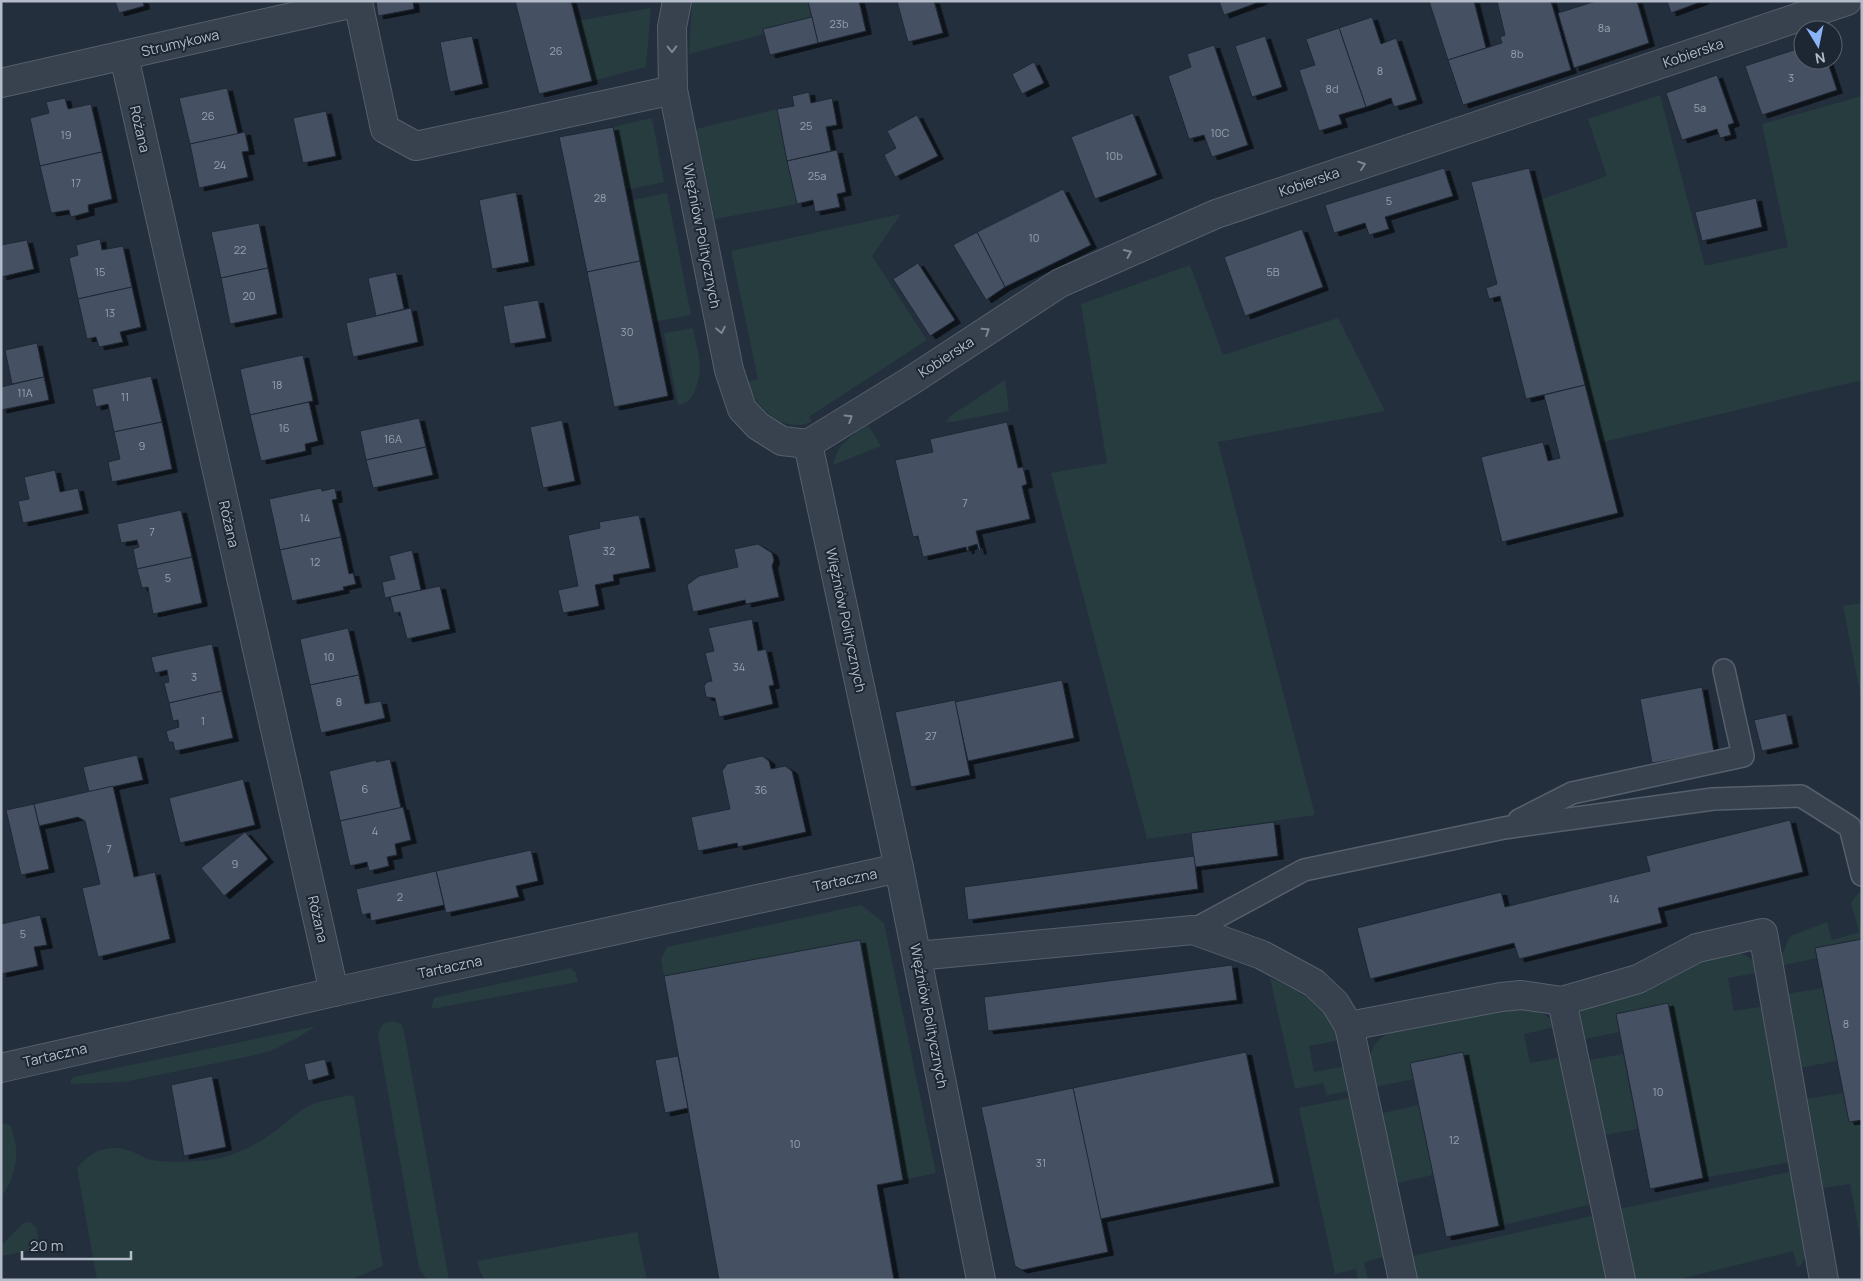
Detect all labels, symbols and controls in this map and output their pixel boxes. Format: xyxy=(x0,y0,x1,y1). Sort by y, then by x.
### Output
house number: 23b xyxy=(830,16,849,31)
house number: 8a xyxy=(1598,20,1610,35)
north arrow xyxy=(1793,20,1843,70)
street label: Strumykowa xyxy=(139,24,221,61)
street label: Kobierska xyxy=(1660,33,1726,72)
house number: 26 xyxy=(549,43,563,58)
one-way arrow xyxy=(667,46,677,54)
house number: 8b xyxy=(1511,46,1524,61)
text: N xyxy=(1814,48,1827,69)
house number: 8 xyxy=(1377,63,1383,78)
house number: 3 xyxy=(1788,70,1794,85)
house number: 8d xyxy=(1326,81,1338,96)
house number: 5a xyxy=(1694,100,1706,115)
street label: Różana xyxy=(126,104,155,154)
house number: 26 xyxy=(201,108,215,123)
house number: 25 xyxy=(800,118,812,133)
house number: 10C xyxy=(1211,125,1230,140)
house number: 19 xyxy=(60,127,72,142)
house number: 10b xyxy=(1105,148,1123,163)
house number: 24 xyxy=(214,157,226,172)
one-way arrow xyxy=(1357,160,1366,170)
street label: Więźniów Politycznych xyxy=(679,162,726,310)
street label: Kobierska xyxy=(1276,162,1342,201)
house number: 25a xyxy=(808,168,826,183)
house number: 17 xyxy=(71,175,81,190)
house number: 28 xyxy=(594,190,606,205)
house number: 5 xyxy=(1386,193,1392,208)
house number: 10 xyxy=(1028,230,1040,245)
house number: 22 xyxy=(234,242,246,257)
one-way arrow xyxy=(1123,248,1132,259)
house number: 15 xyxy=(95,264,105,279)
house number: 5B xyxy=(1266,264,1280,279)
house number: 20 xyxy=(243,288,255,303)
house number: 13 xyxy=(105,305,115,320)
house number: 30 xyxy=(621,324,633,339)
one-way arrow xyxy=(715,325,726,334)
one-way arrow xyxy=(981,328,990,337)
street label: Kobierska xyxy=(914,332,977,382)
house number: 18 xyxy=(272,377,282,392)
house number: 11A xyxy=(17,385,33,400)
house number: 11 xyxy=(121,389,129,404)
one-way arrow xyxy=(844,415,853,425)
house number: 16 xyxy=(278,420,290,435)
house number: 16A xyxy=(384,431,402,446)
house number: 9 xyxy=(139,438,146,453)
house number: 7 xyxy=(962,495,968,510)
street label: Różana xyxy=(215,499,244,549)
house number: 14 xyxy=(300,510,310,525)
house number: 7 xyxy=(149,524,155,539)
house number: 32 xyxy=(603,543,615,558)
street label: Więźniów Politycznych xyxy=(822,546,871,694)
house number: 12 xyxy=(310,554,320,569)
house number: 5 xyxy=(165,570,171,585)
house number: 10 xyxy=(323,649,335,664)
house number: 34 xyxy=(733,659,745,674)
house number: 3 xyxy=(191,669,197,684)
house number: 8 xyxy=(336,694,342,709)
house number: 1 xyxy=(201,713,205,728)
house number: 27 xyxy=(925,728,937,743)
house number: 6 xyxy=(362,781,369,796)
house number: 36 xyxy=(755,782,768,797)
house number: 4 xyxy=(372,823,378,838)
house number: 7 xyxy=(106,841,112,856)
house number: 9 xyxy=(232,856,239,871)
street label: Tartaczna xyxy=(811,863,879,896)
house number: 2 xyxy=(397,889,403,904)
house number: 14 xyxy=(1609,891,1619,906)
street label: Różana xyxy=(304,894,333,944)
house number: 5 xyxy=(20,926,26,941)
street label: Więźniów Politycznych xyxy=(906,942,953,1090)
street label: Tartaczna xyxy=(416,950,484,983)
house number: 8 xyxy=(1843,1016,1849,1031)
street label: Tartaczna xyxy=(21,1038,89,1071)
house number: 10 xyxy=(1652,1084,1664,1099)
house number: 12 xyxy=(1449,1132,1459,1147)
house number: 10 xyxy=(789,1136,801,1151)
house number: 31 xyxy=(1036,1155,1046,1170)
scale bar xyxy=(22,1228,131,1260)
text: 20 m xyxy=(30,1235,63,1256)

